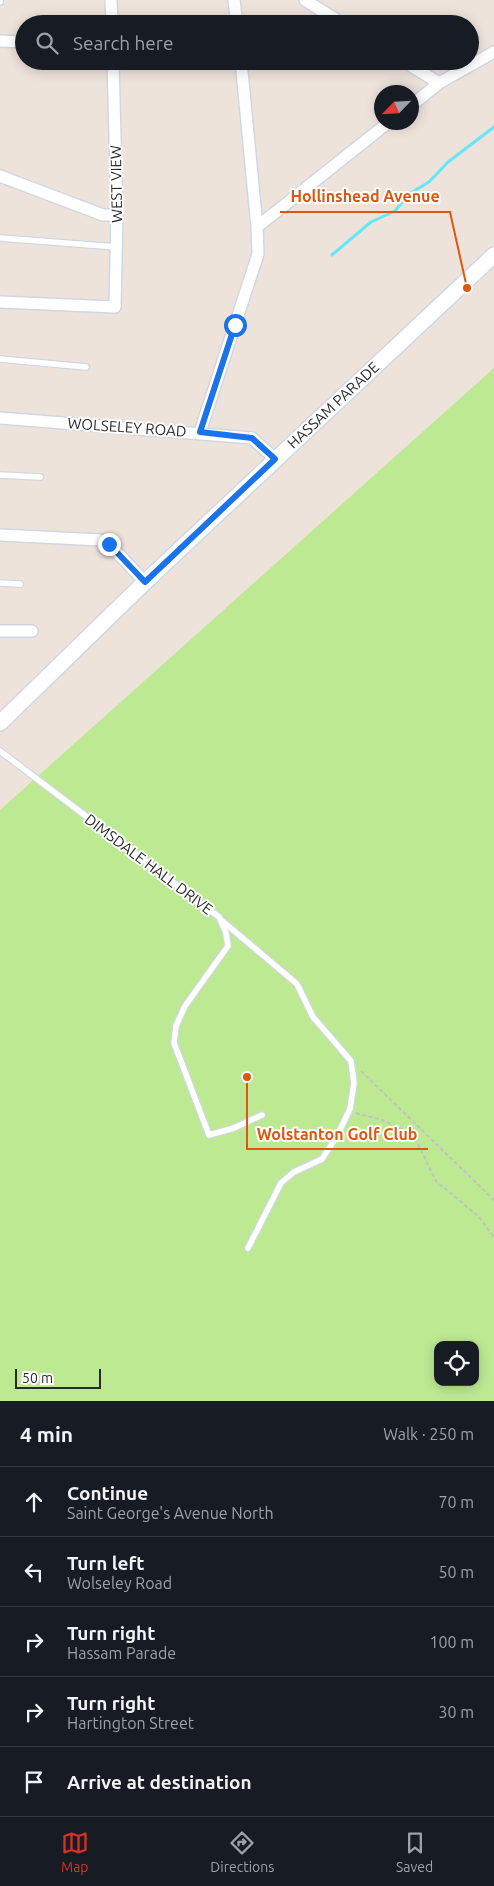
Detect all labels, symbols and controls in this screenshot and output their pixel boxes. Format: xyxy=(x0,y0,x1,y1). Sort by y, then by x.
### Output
search box xyxy=(15,15,479,70)
icon: search xyxy=(33,29,61,57)
text: Search here xyxy=(73,32,173,54)
north arrow xyxy=(374,85,419,130)
street label: WEST VIEW xyxy=(107,145,125,223)
callout: Hollinshead Avenue xyxy=(280,181,450,212)
text: Hollinshead Avenue xyxy=(290,187,440,205)
route start xyxy=(224,314,247,337)
street label: HASSAM PARADE xyxy=(284,358,382,452)
street label: WOLSELEY ROAD xyxy=(67,414,187,440)
route end xyxy=(98,533,121,556)
street label: DIMSDALE HALL DRIVE xyxy=(82,810,216,918)
callout: Wolstanton Golf Club xyxy=(247,1118,428,1149)
text: Wolstanton Golf Club xyxy=(257,1125,417,1143)
map controls xyxy=(434,1341,479,1386)
button: locate xyxy=(434,1341,479,1386)
scale bar xyxy=(15,1366,101,1389)
text: 50 m xyxy=(22,1370,53,1386)
text: 4 min xyxy=(20,1422,73,1446)
text: Walk · 250 m xyxy=(383,1425,474,1443)
text: Continue xyxy=(67,1482,148,1504)
icon: ahead xyxy=(20,1488,48,1516)
text: 70 m xyxy=(438,1493,474,1511)
text: Saint George's Avenue North xyxy=(67,1504,274,1522)
text: Turn left xyxy=(67,1552,145,1574)
icon: left xyxy=(20,1558,48,1586)
text: 50 m xyxy=(438,1563,474,1581)
text: Wolseley Road xyxy=(67,1574,172,1592)
text: Turn right xyxy=(67,1622,155,1644)
icon: right xyxy=(20,1628,48,1656)
text: 100 m xyxy=(429,1633,474,1651)
text: Hassam Parade xyxy=(67,1644,176,1662)
text: Turn right xyxy=(67,1692,155,1714)
icon: right xyxy=(20,1698,48,1726)
text: 30 m xyxy=(438,1703,474,1721)
text: Hartington Street xyxy=(67,1714,194,1732)
icon: arrive xyxy=(20,1768,48,1796)
text: Arrive at destination xyxy=(67,1771,252,1793)
tab: Map xyxy=(61,1829,89,1875)
tab: Directions xyxy=(210,1829,274,1875)
tab: Saved xyxy=(396,1829,433,1875)

